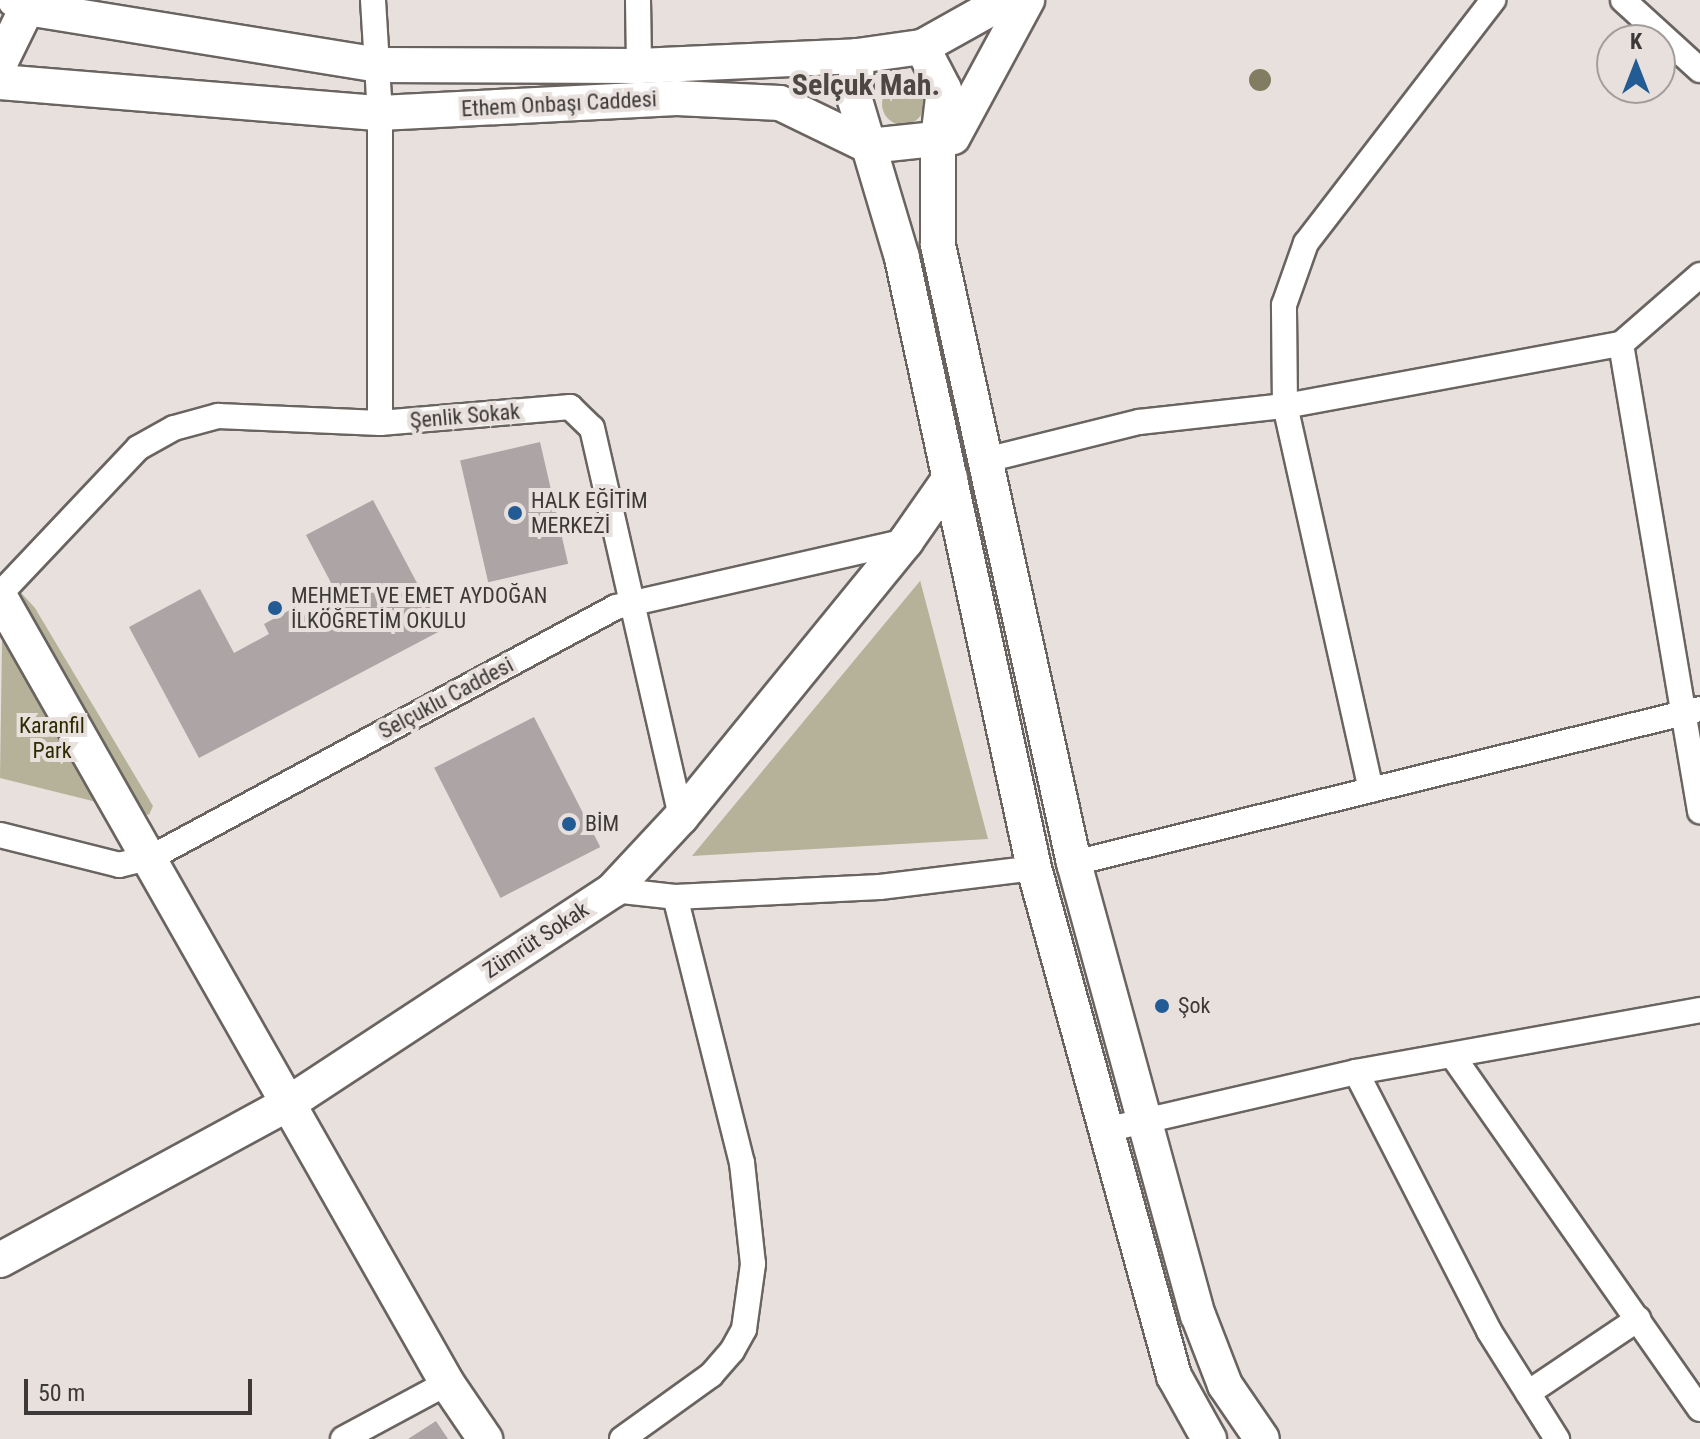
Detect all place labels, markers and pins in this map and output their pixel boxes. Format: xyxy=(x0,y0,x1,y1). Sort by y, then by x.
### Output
place label: HALK EĞİTİM MERKEZİ xyxy=(531,487,648,538)
marker: HALK EĞİTİM MERKEZİ xyxy=(506,504,524,522)
place label: MEHMET VE EMET AYDOĞAN İLKÖĞRETİM OKULU xyxy=(291,582,548,634)
marker: MEHMET VE EMET AYDOĞAN İLKÖĞRETİM OKULU xyxy=(266,599,284,617)
place label: BİM xyxy=(585,811,619,837)
marker: BİM xyxy=(560,815,578,833)
place label: Şok xyxy=(1178,993,1210,1019)
marker: Şok xyxy=(1153,997,1171,1015)

